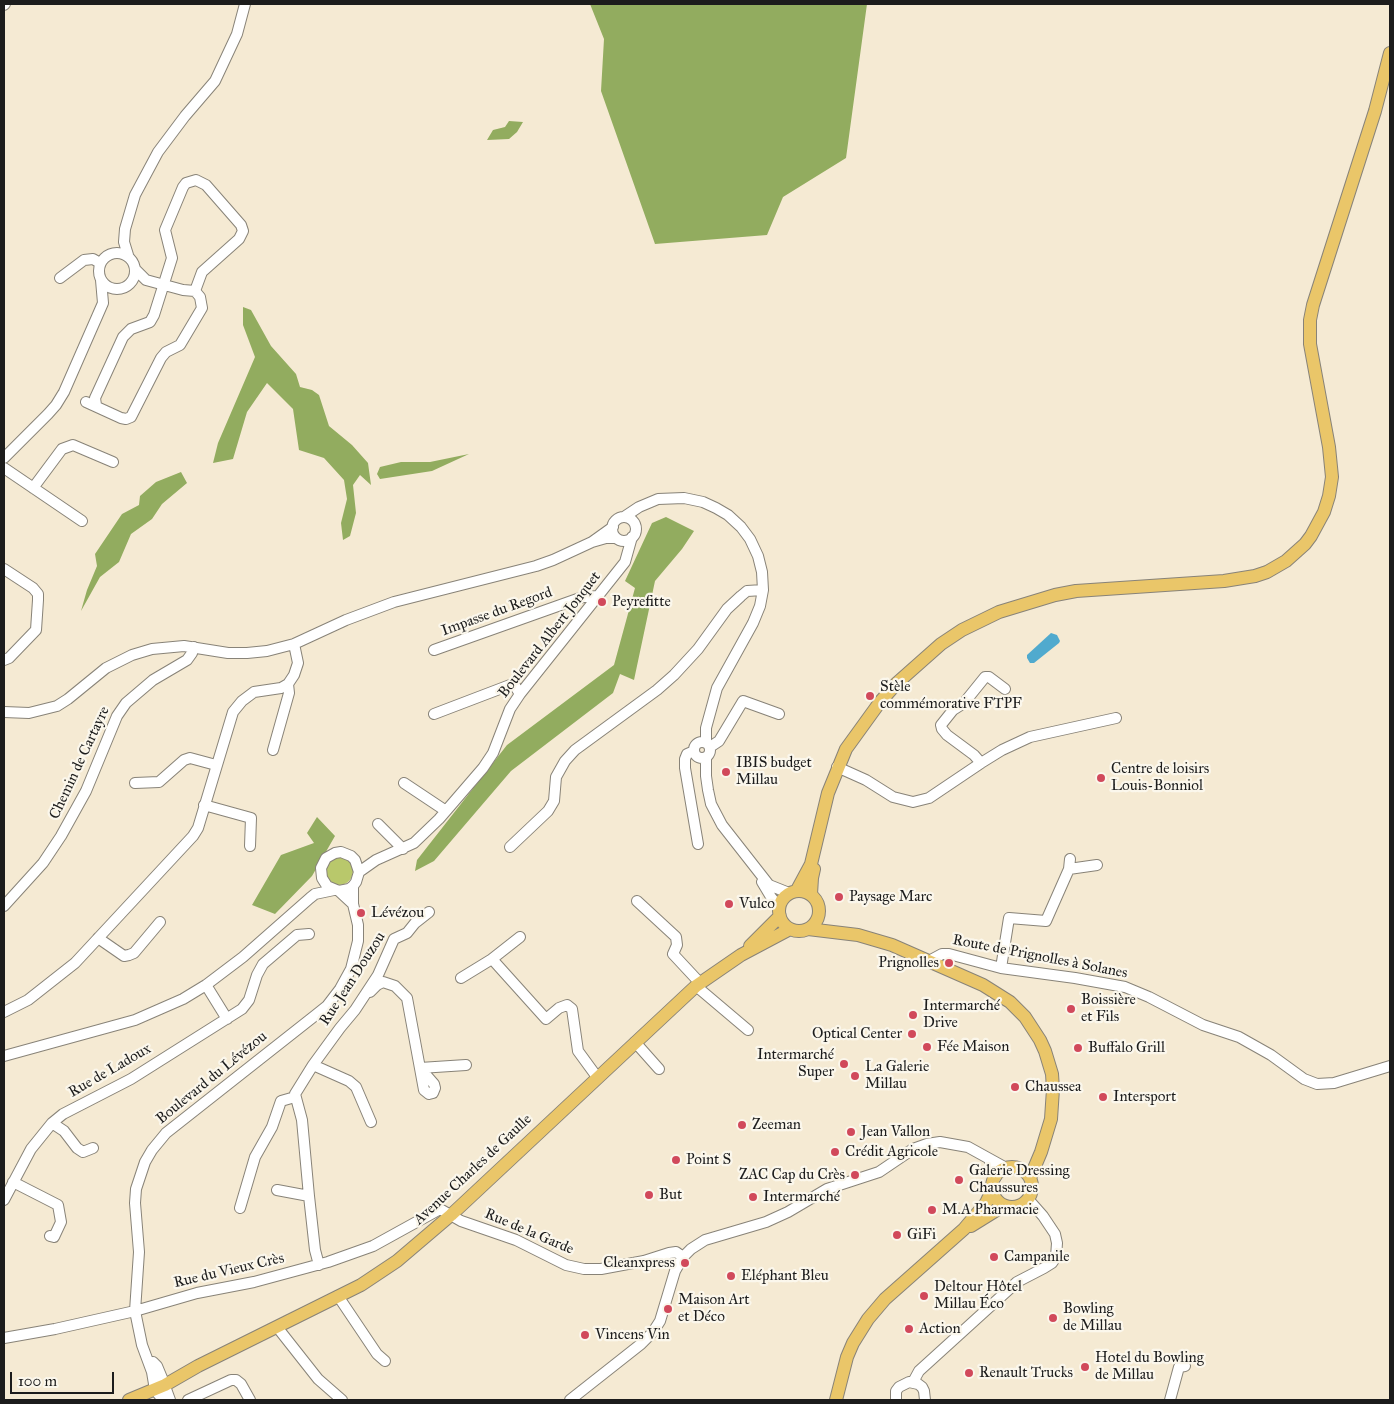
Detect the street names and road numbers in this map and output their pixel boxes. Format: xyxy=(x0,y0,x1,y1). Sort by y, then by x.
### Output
street label: Boulevard Albert Jonquet xyxy=(495,568,605,702)
street label: Impasse du Regord xyxy=(439,584,555,640)
street label: Chemin de Cartayre xyxy=(46,704,114,822)
street label: Rue Jean Douzou xyxy=(316,929,390,1029)
street label: Route de Prignolles à Solanes xyxy=(951,931,1129,983)
street label: Boulevard du Lévézou xyxy=(153,1028,271,1128)
street label: Rue de Ladoux xyxy=(66,1040,154,1102)
street label: Avenue Charles de Gaulle xyxy=(410,1111,536,1229)
street label: Rue de la Garde xyxy=(482,1205,576,1259)
street label: Rue du Vieux Crès xyxy=(172,1250,286,1292)

